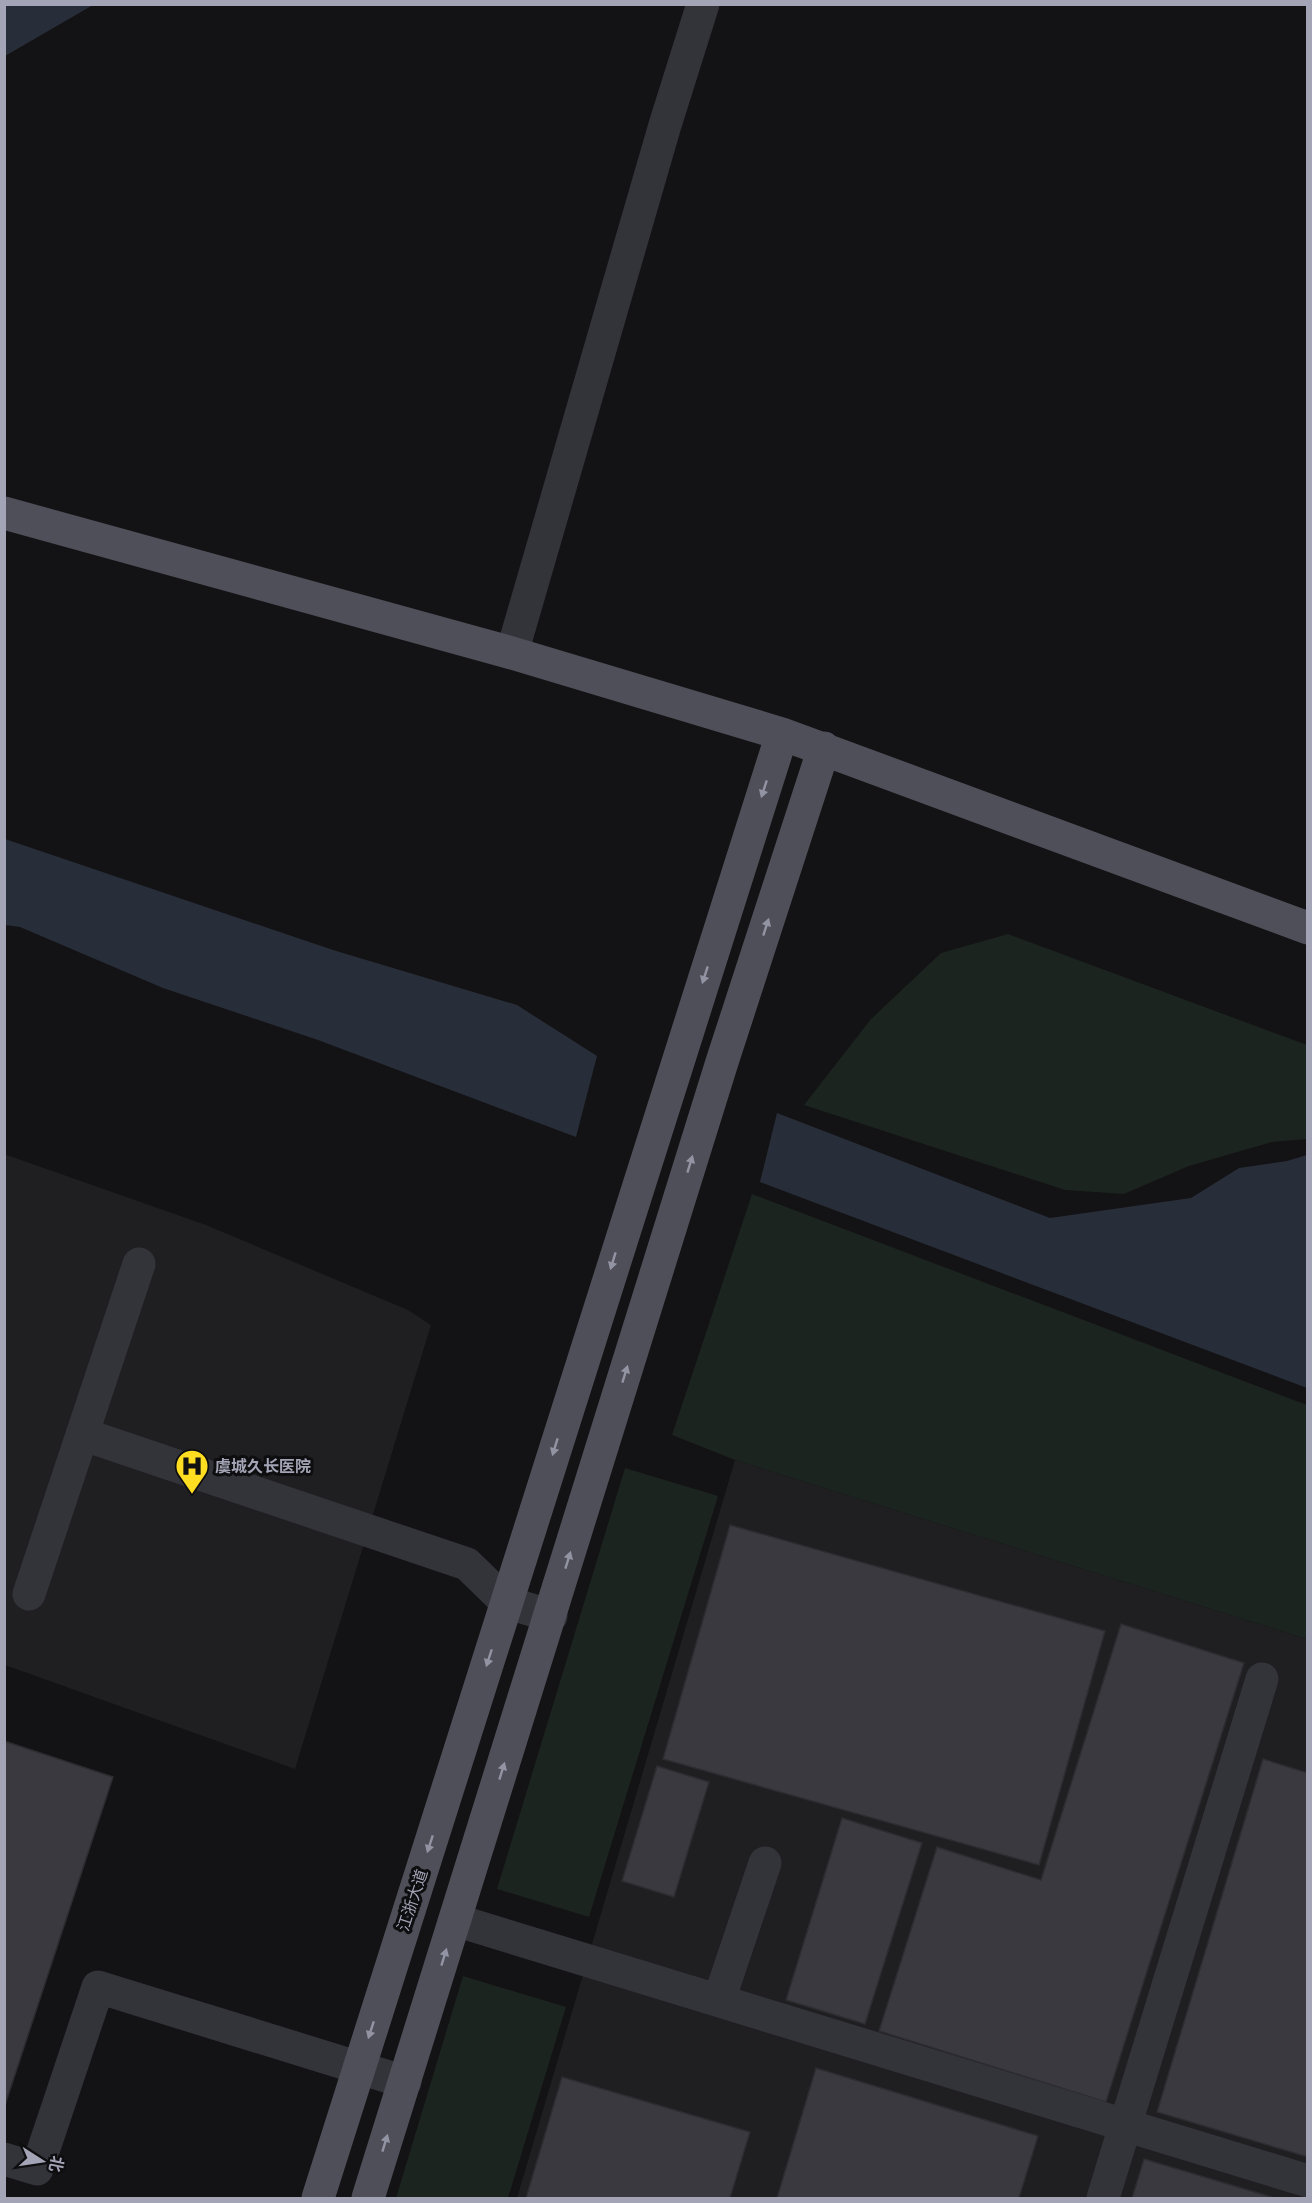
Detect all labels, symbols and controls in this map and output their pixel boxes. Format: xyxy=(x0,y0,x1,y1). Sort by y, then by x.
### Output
one-way arrow xyxy=(759,780,768,798)
one-way arrow xyxy=(762,918,771,936)
one-way arrow xyxy=(700,966,709,984)
one-way arrow xyxy=(686,1155,696,1173)
one-way arrow xyxy=(608,1252,617,1270)
one-way arrow xyxy=(621,1365,630,1383)
one-way arrow xyxy=(550,1438,559,1456)
hospital icon: 虞城久长医院 xyxy=(174,1448,210,1495)
place label: 虞城久长医院 xyxy=(215,1456,311,1475)
one-way arrow xyxy=(564,1551,573,1569)
one-way arrow xyxy=(484,1649,493,1667)
one-way arrow xyxy=(498,1762,507,1780)
one-way arrow xyxy=(425,1835,434,1853)
street label: 江浙大道 xyxy=(393,1866,430,1933)
one-way arrow xyxy=(439,1948,449,1966)
one-way arrow xyxy=(366,2021,375,2039)
north arrow xyxy=(12,2131,72,2191)
one-way arrow xyxy=(381,2134,391,2152)
text: 北 xyxy=(46,2154,68,2174)

